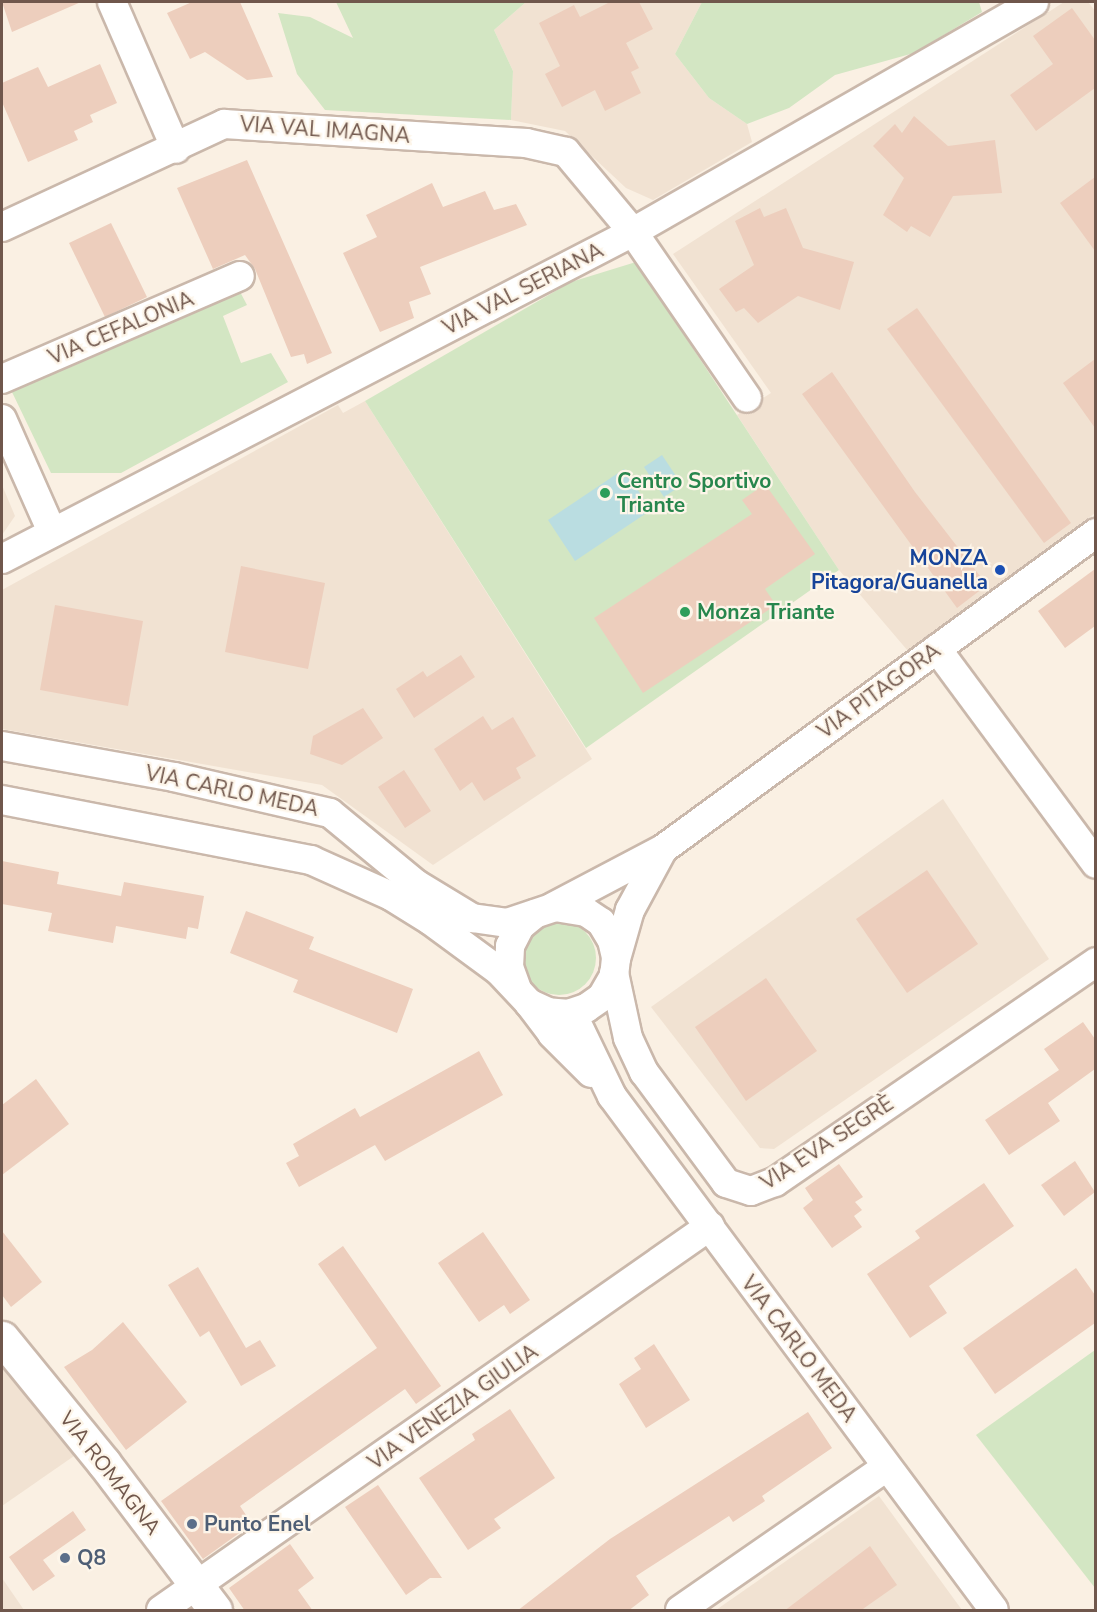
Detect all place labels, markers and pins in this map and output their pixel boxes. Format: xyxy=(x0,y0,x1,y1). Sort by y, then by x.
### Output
place label: Centro Sportivo Triante xyxy=(617,468,771,518)
marker: Centro Sportivo Triante xyxy=(598,486,612,500)
place label: MONZA Pitagora/Guanella xyxy=(811,545,988,595)
marker: MONZA Pitagora/Guanella xyxy=(993,563,1007,577)
place label: Monza Triante xyxy=(697,599,835,625)
marker: Monza Triante xyxy=(678,605,692,619)
place label: Punto Enel xyxy=(204,1511,311,1537)
marker: Punto Enel xyxy=(185,1517,199,1531)
place label: Q8 xyxy=(77,1545,106,1571)
marker: Q8 xyxy=(58,1551,72,1565)

